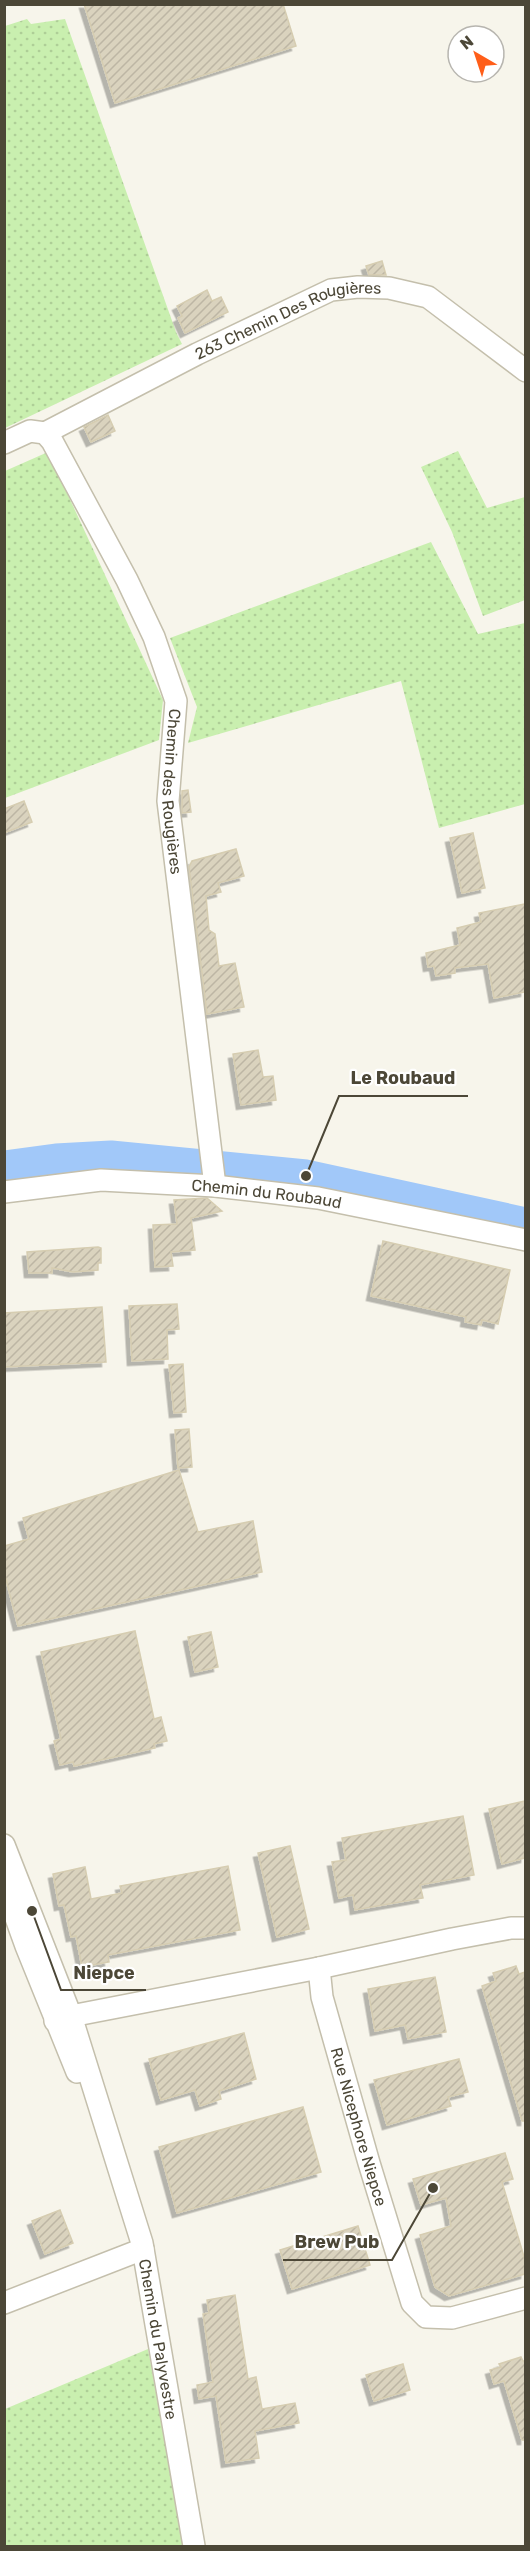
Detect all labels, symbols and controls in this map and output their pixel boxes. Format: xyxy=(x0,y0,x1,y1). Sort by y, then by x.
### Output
north arrow xyxy=(446,24,506,84)
text: N xyxy=(456,32,477,54)
street label: 263 Chemin Des Rougières xyxy=(192,278,382,364)
street label: Chemin des Rougières xyxy=(158,708,186,875)
callout: Le Roubaud xyxy=(339,1060,468,1096)
text: Le Roubaud xyxy=(351,1067,455,1089)
street label: Chemin du Roubaud xyxy=(191,1176,343,1213)
callout: Niepce xyxy=(61,1954,146,1990)
text: Niepce xyxy=(73,1962,135,1984)
street label: Rue Nicephore Niepce xyxy=(327,2045,391,2209)
callout: Brew Pub xyxy=(283,2224,392,2260)
text: Brew Pub xyxy=(295,2231,379,2253)
street label: Chemin du Palyvestre xyxy=(135,2257,181,2421)

